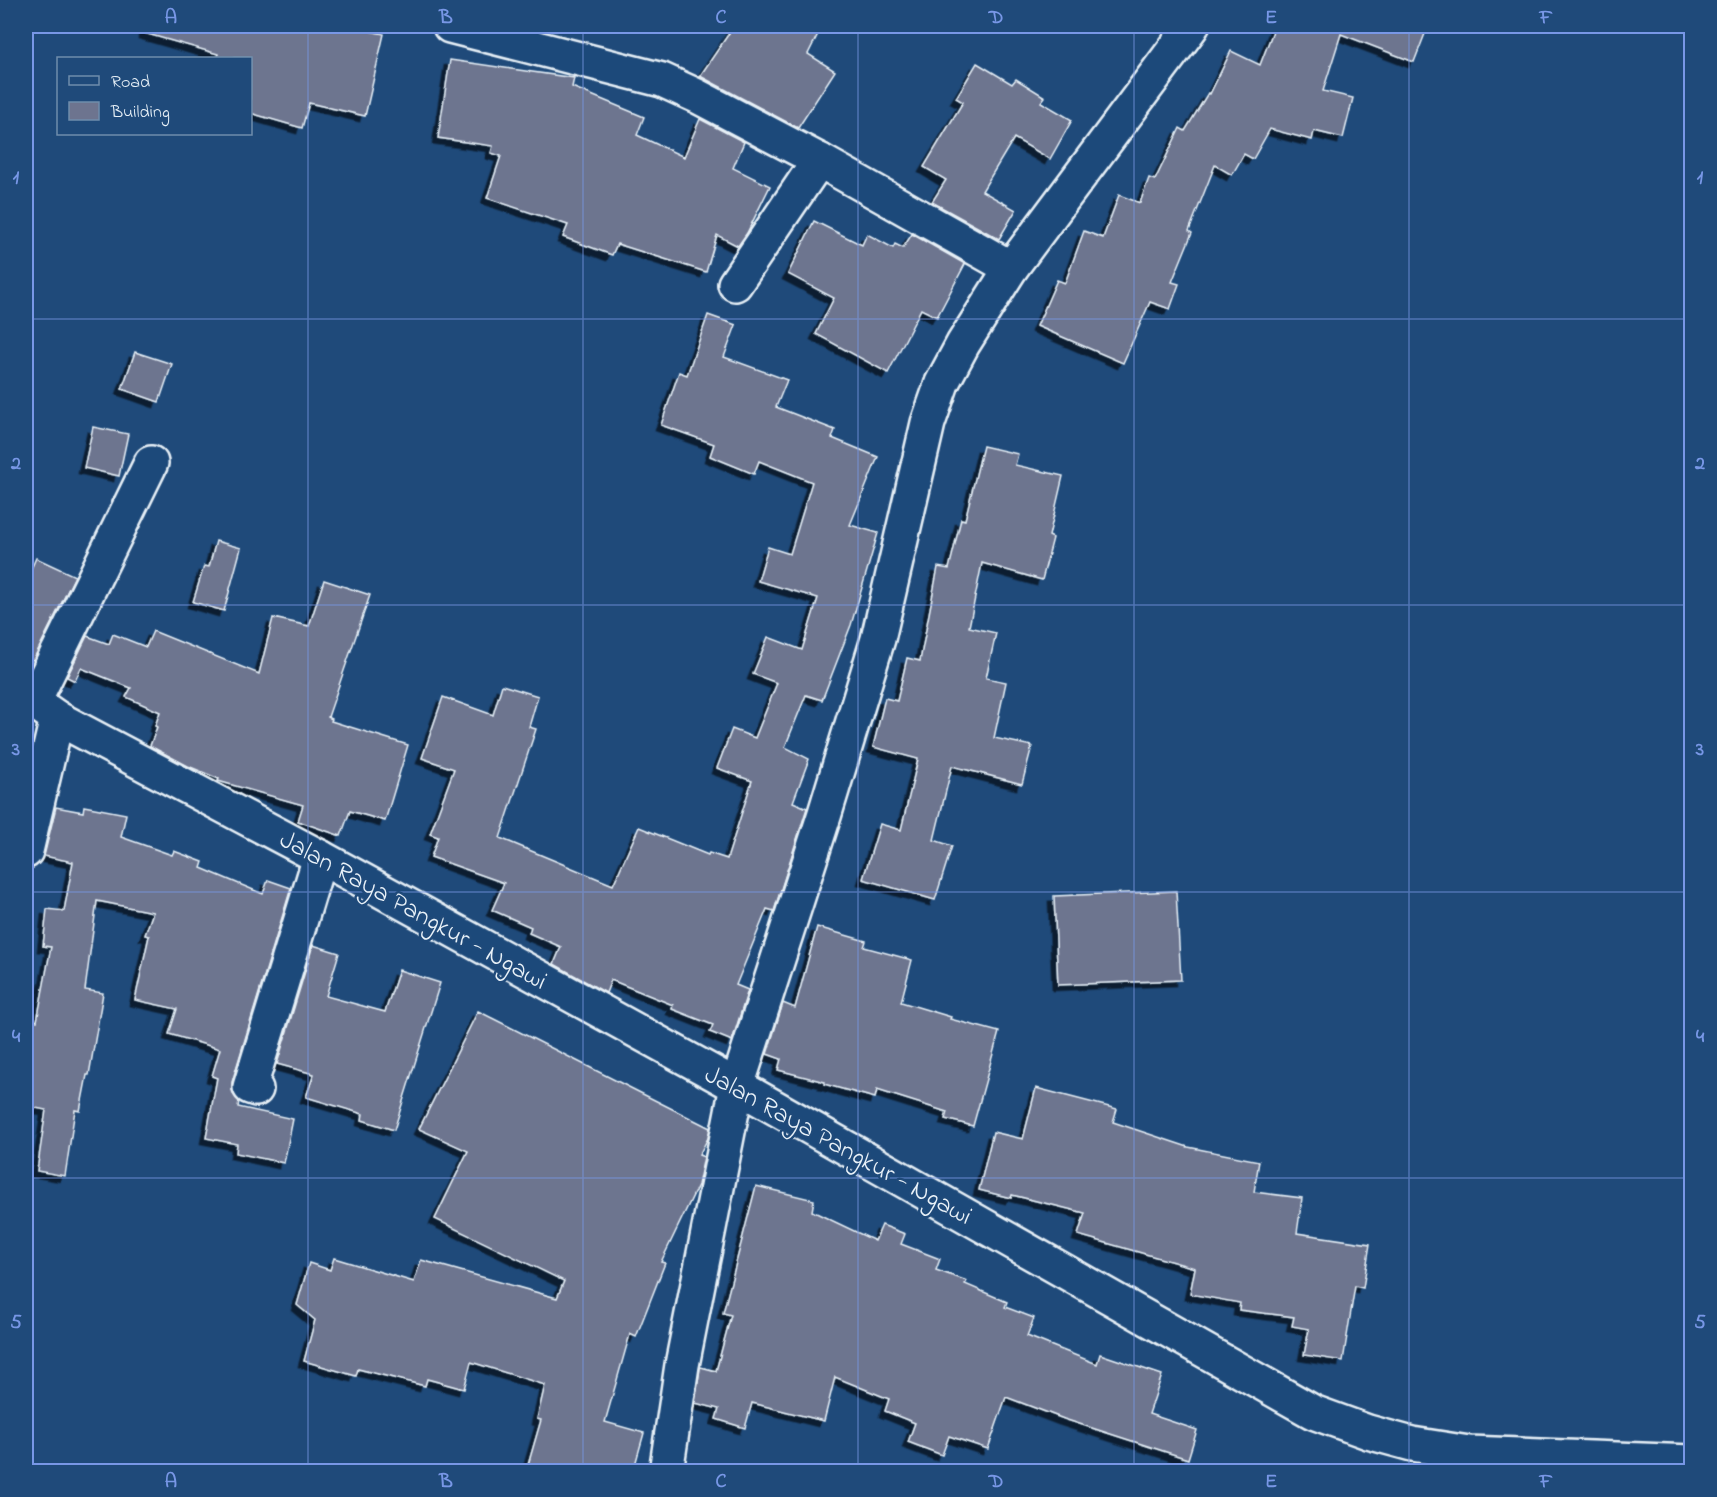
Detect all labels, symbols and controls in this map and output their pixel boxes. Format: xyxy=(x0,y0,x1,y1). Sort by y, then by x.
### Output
text: A xyxy=(165,4,177,33)
text: B xyxy=(438,4,453,33)
text: C xyxy=(716,4,727,33)
text: D xyxy=(988,4,1003,33)
text: E xyxy=(1265,4,1277,33)
text: F xyxy=(1539,4,1553,33)
legend xyxy=(57,57,252,135)
text: Road xyxy=(111,70,150,96)
text: Building xyxy=(110,100,170,127)
text: 1 xyxy=(13,164,20,193)
text: 1 xyxy=(1697,164,1704,193)
text: 2 xyxy=(10,450,21,479)
text: 2 xyxy=(1694,450,1705,479)
text: 3 xyxy=(11,736,20,765)
text: 3 xyxy=(1695,736,1704,765)
street label: Jalan Raya Pangkur - Ngawi xyxy=(272,822,553,1001)
text: 4 xyxy=(12,1023,21,1052)
text: 4 xyxy=(1696,1023,1705,1052)
street label: Jalan Raya Pangkur - Ngawi xyxy=(697,1057,978,1236)
text: 5 xyxy=(10,1309,22,1338)
text: 5 xyxy=(1694,1309,1706,1338)
text: A xyxy=(165,1468,177,1497)
text: B xyxy=(438,1468,453,1497)
text: C xyxy=(716,1468,727,1497)
text: D xyxy=(988,1468,1003,1497)
text: E xyxy=(1265,1468,1277,1497)
text: F xyxy=(1539,1468,1553,1497)

